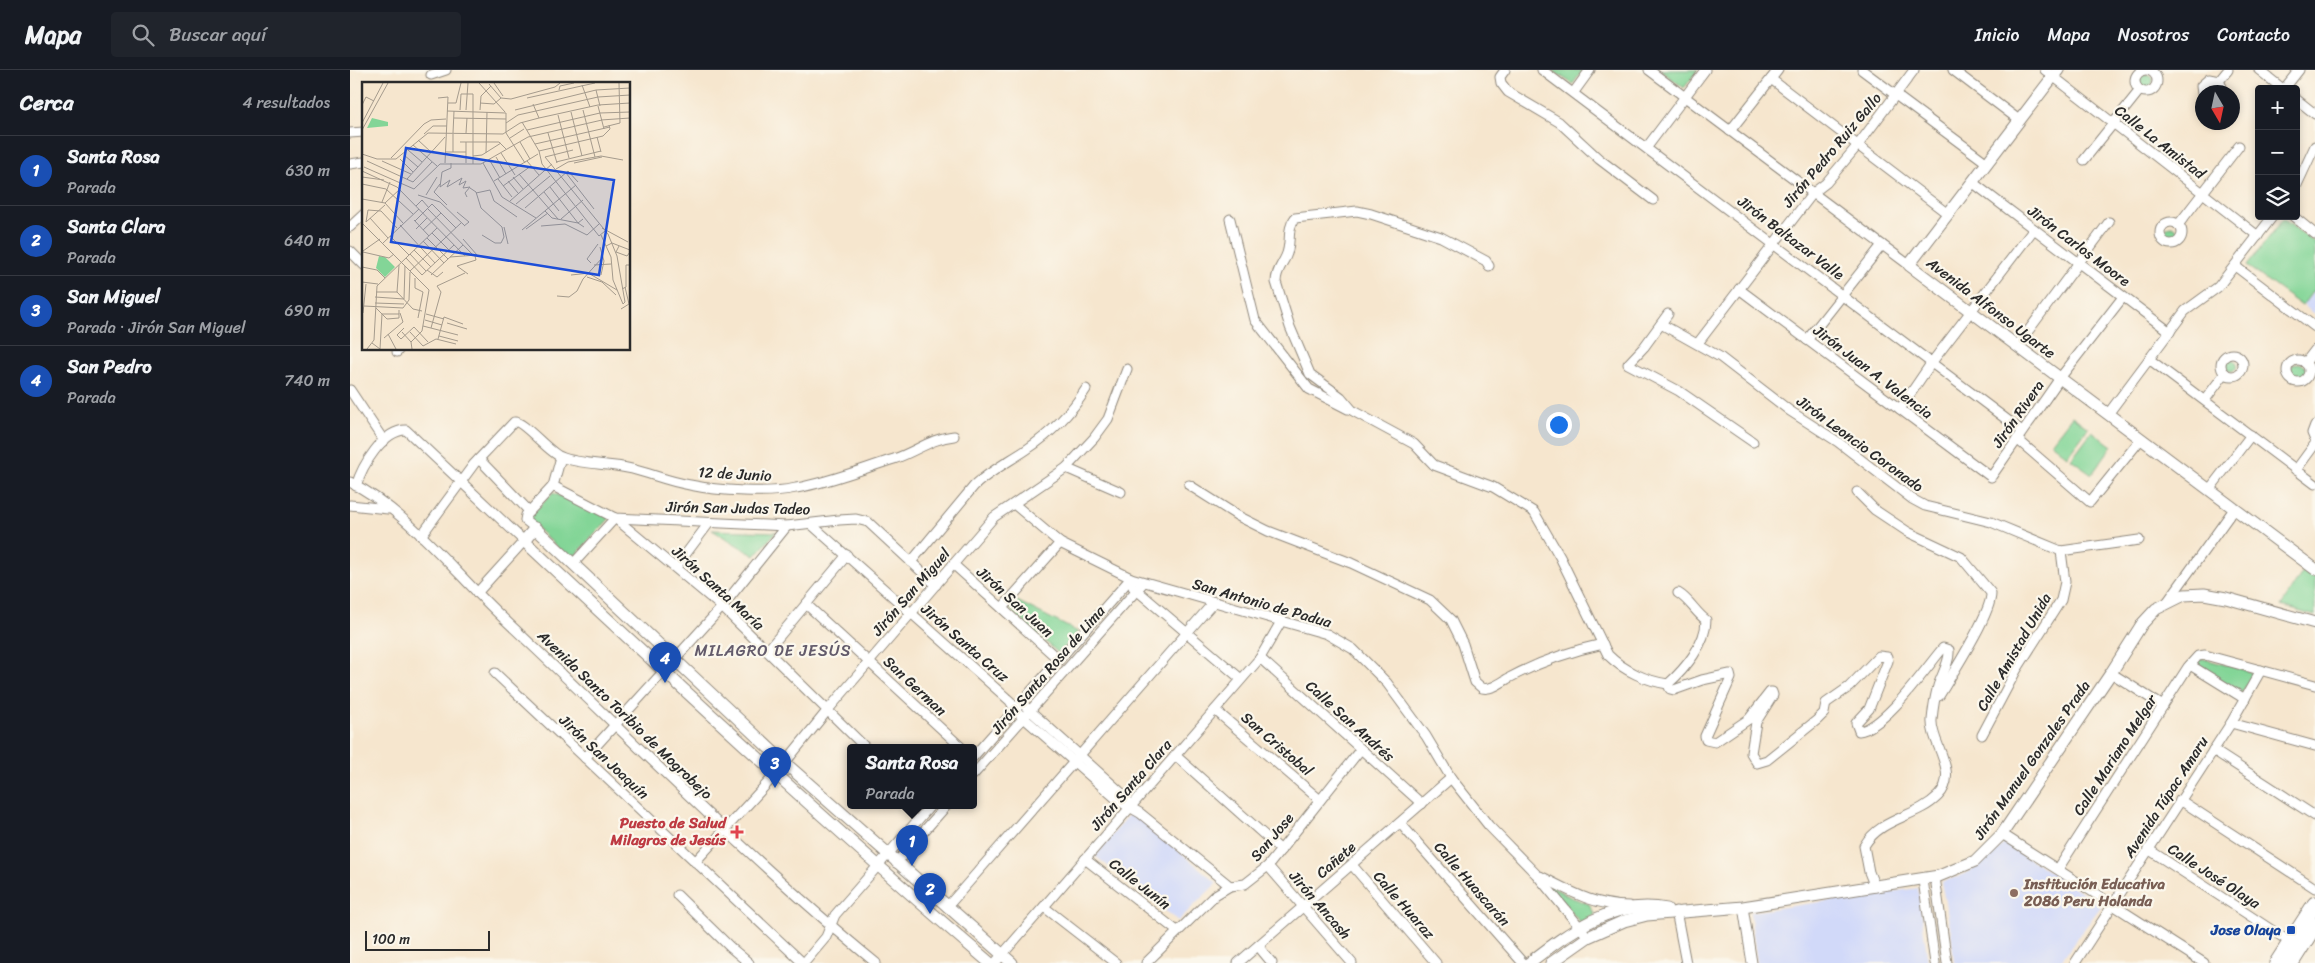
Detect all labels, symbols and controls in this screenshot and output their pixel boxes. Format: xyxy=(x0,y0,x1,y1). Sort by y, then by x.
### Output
search box xyxy=(111,12,461,57)
text: Mapa xyxy=(25,14,81,56)
text: Buscar aquí xyxy=(169,18,266,51)
text: Inicio xyxy=(1975,19,2020,51)
text: Mapa xyxy=(2048,19,2090,51)
text: Nosotros xyxy=(2118,19,2189,51)
text: Contacto xyxy=(2217,19,2290,51)
icon: search xyxy=(129,21,157,49)
inset map xyxy=(362,82,630,350)
text: Cerca xyxy=(20,84,74,122)
north arrow xyxy=(2195,85,2240,130)
map controls xyxy=(2255,85,2300,220)
button: + xyxy=(2255,85,2300,130)
street label: Jirón Pedro Ruiz Gallo xyxy=(1775,86,1888,214)
text: 4 resultados xyxy=(242,88,330,117)
street label: Calle La Amistad xyxy=(2109,98,2212,187)
button: − xyxy=(2255,130,2300,175)
text: Santa Rosa xyxy=(67,140,160,173)
text: 1 xyxy=(33,156,39,185)
text: 630 m xyxy=(286,156,330,185)
text: Parada xyxy=(67,173,116,202)
button: layers xyxy=(2255,175,2300,220)
street label: Jirón Baltazar Valle xyxy=(1731,188,1850,287)
street label: Jirón Carlos Moore xyxy=(2021,198,2136,293)
text: Santa Clara xyxy=(67,210,166,243)
text: 2 xyxy=(31,226,41,255)
text: 640 m xyxy=(284,226,330,255)
text: Parada xyxy=(67,243,116,272)
street label: Avenida Alfonso Ugarte xyxy=(1920,250,2061,366)
text: San Miguel xyxy=(67,280,160,313)
text: 3 xyxy=(32,296,40,325)
text: 690 m xyxy=(285,296,330,325)
text: Parada · Jirón San Miguel xyxy=(67,313,246,342)
street label: Jirón Juan A. Valencia xyxy=(1807,318,1939,426)
text: San Pedro xyxy=(67,350,152,383)
text: 4 xyxy=(31,366,41,395)
text: 740 m xyxy=(284,366,330,395)
street label: Jirón Rivera xyxy=(1984,374,2051,454)
text: Parada xyxy=(67,383,116,412)
street label: Jirón Leoncio Coronado xyxy=(1790,388,1930,499)
your location xyxy=(1546,412,1572,438)
street label: 12 de Junio xyxy=(698,459,773,489)
street label: Jirón San Judas Tadeo xyxy=(665,494,811,522)
street label: Jirón Santa María xyxy=(665,538,771,637)
street label: Jirón San Miguel xyxy=(865,542,957,643)
street label: Jirón San Juan xyxy=(970,559,1060,644)
street label: San Antonio de Padua xyxy=(1189,571,1335,635)
street label: Calle Amistad Unida xyxy=(1970,588,2059,716)
street label: Jirón Santa Cruz xyxy=(914,596,1016,690)
street label: Jirón Santa Rosa de Lima xyxy=(984,599,1112,741)
street label: Avenida Santo Toribio de Mogrobejo xyxy=(531,623,719,806)
district label: MILAGRO DE JESÚS xyxy=(694,636,852,665)
pin: 4 xyxy=(649,642,681,683)
street label: San German xyxy=(877,649,953,723)
street label: Calle San Andrés xyxy=(1299,674,1401,768)
street label: Jirón Manuel Gonzales Prada xyxy=(1966,674,2097,846)
street label: Calle Mariano Melgar xyxy=(2066,688,2165,821)
street label: San Cristobal xyxy=(1235,705,1319,783)
street label: Jirón San Joaquín xyxy=(552,707,655,806)
street label: Avenida Túpac Amaru xyxy=(2116,731,2215,864)
street label: Jirón Santa Clara xyxy=(1083,733,1179,837)
popup xyxy=(847,744,977,809)
text: Santa Rosa xyxy=(866,746,958,779)
pin: 3 xyxy=(759,747,791,788)
text: Parada xyxy=(866,779,914,808)
street label: San Jose xyxy=(1243,807,1301,867)
place label: Puesto de Salud Milagros de Jesús xyxy=(610,810,727,853)
marker: Puesto de Salud Milagros de Jesús xyxy=(730,825,744,839)
pin: 1 xyxy=(896,825,928,866)
street label: Cañete xyxy=(1310,835,1362,885)
street label: Calle Huascarán xyxy=(1427,835,1517,933)
street label: Calle José Olaya xyxy=(2162,836,2266,916)
street label: Calle Junín xyxy=(1103,851,1177,917)
street label: Jirón Ancash xyxy=(1282,864,1358,946)
street label: Calle Huaraz xyxy=(1367,865,1442,946)
place label: Institución Educativa 2086 Peru Holanda xyxy=(2023,871,2165,914)
pin: 2 xyxy=(914,873,946,914)
marker: Institución Educativa 2086 Peru Holanda xyxy=(2008,887,2020,899)
place label: Jose Olaya xyxy=(2210,917,2281,943)
marker: Jose Olaya xyxy=(2285,924,2297,936)
text: 100 m xyxy=(372,927,410,952)
scale bar xyxy=(365,928,490,951)

